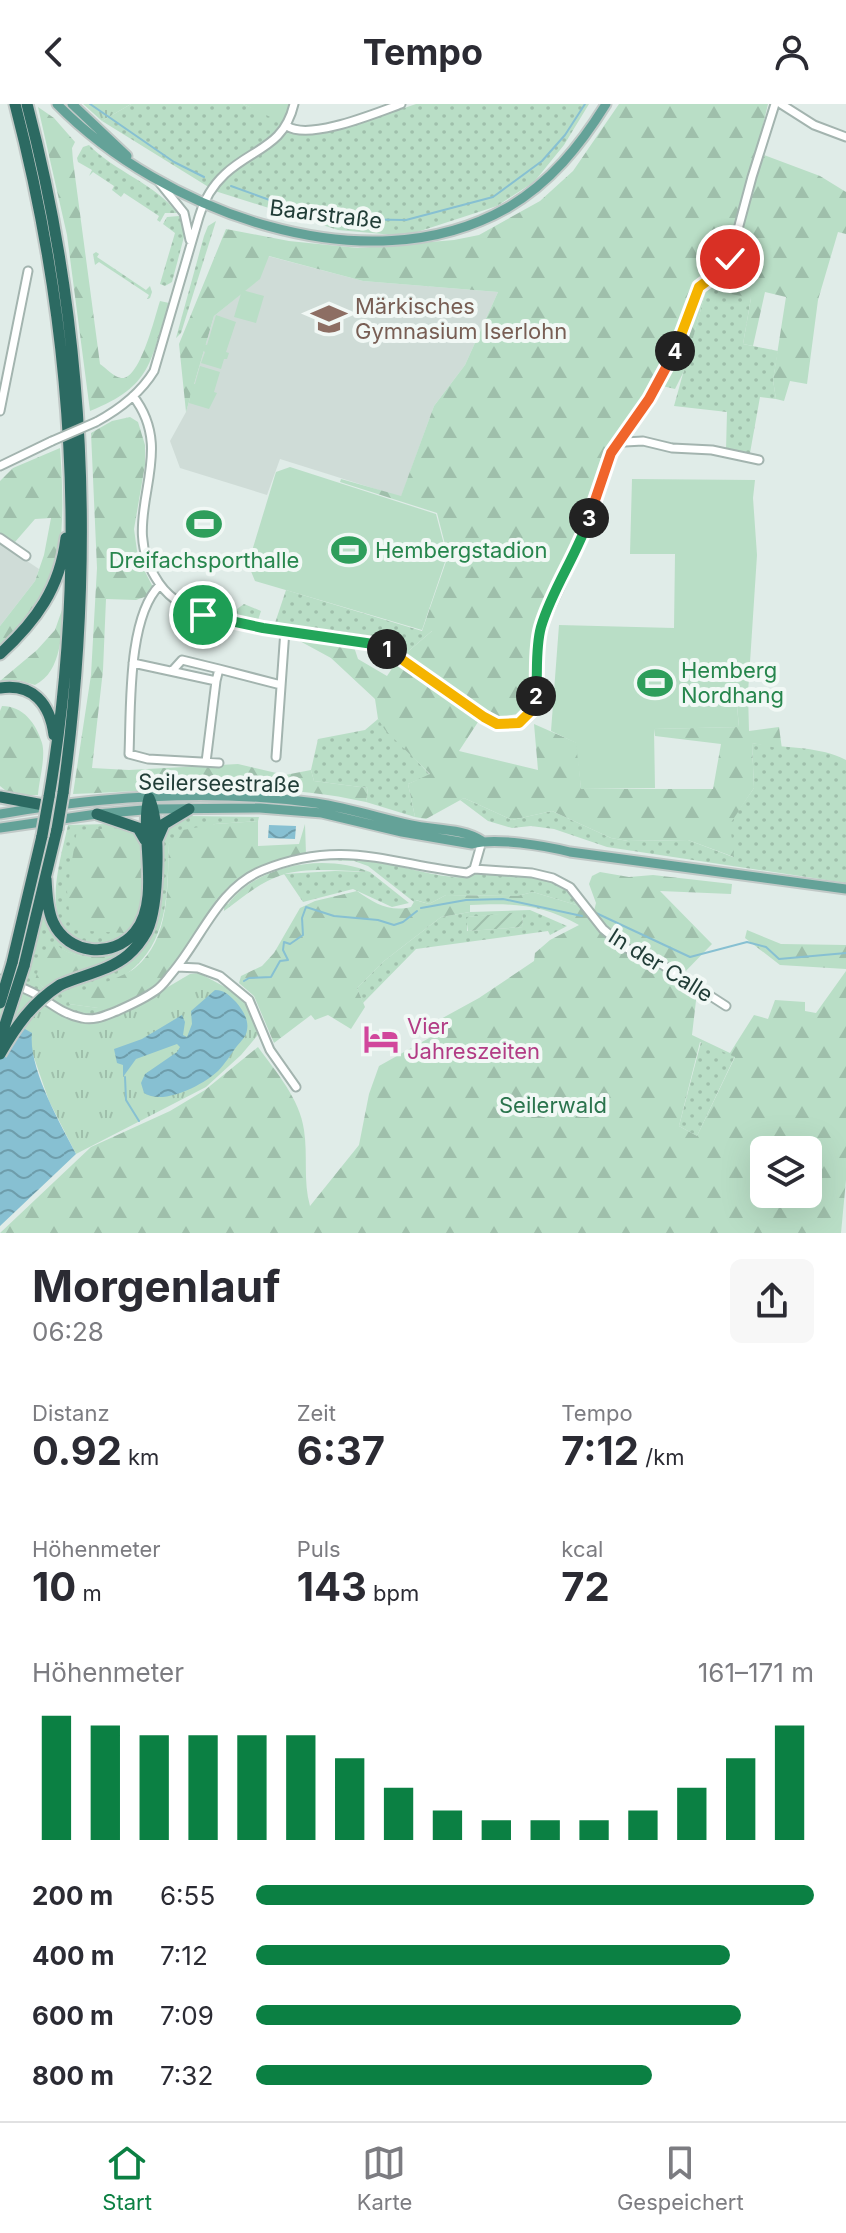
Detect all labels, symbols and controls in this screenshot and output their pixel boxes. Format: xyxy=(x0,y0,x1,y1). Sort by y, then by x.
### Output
icon: back xyxy=(32,30,76,74)
text: Tempo xyxy=(363,30,483,74)
icon: person xyxy=(770,30,814,74)
street label: Baarstraße xyxy=(268,194,384,234)
pin xyxy=(696,225,764,293)
icon: check xyxy=(708,237,752,281)
place label: Märkisches Gymnasium Iserlohn xyxy=(355,293,567,344)
school or university icon: Märkisches Gymnasium Iserlohn xyxy=(310,300,348,338)
pin: 4 xyxy=(655,331,695,371)
text: 4 xyxy=(668,338,682,364)
pin: 3 xyxy=(569,498,609,538)
sports icon: Dreifachsporthalle xyxy=(185,505,223,543)
text: 3 xyxy=(582,505,596,531)
sports icon: Hembergstadion xyxy=(330,531,368,569)
place label: Hembergstadion xyxy=(375,537,547,563)
place label: Dreifachsporthalle xyxy=(109,547,299,573)
pin xyxy=(169,581,237,649)
icon: arrive xyxy=(181,593,225,637)
pin: 1 xyxy=(367,629,407,669)
text: 1 xyxy=(382,636,392,662)
place label: Hemberg Nordhang xyxy=(681,657,784,708)
sports icon: Hemberg Nordhang xyxy=(636,664,674,702)
pin: 2 xyxy=(516,676,556,716)
text: 2 xyxy=(529,683,543,709)
street label: Seilerseestraße xyxy=(138,769,300,797)
street label: In der Calle xyxy=(604,923,718,1007)
place label: Vier Jahreszeiten xyxy=(407,1013,540,1064)
hotel icon: Vier Jahreszeiten xyxy=(362,1020,400,1058)
park label: Seilerwald xyxy=(499,1092,607,1118)
map controls xyxy=(750,1136,822,1208)
button: layers xyxy=(750,1136,822,1208)
text: Morgenlauf xyxy=(32,1259,281,1313)
button: share xyxy=(730,1259,814,1343)
text: 06:28 xyxy=(32,1316,104,1347)
text: Distanz xyxy=(32,1400,110,1426)
text: Zeit xyxy=(297,1400,336,1426)
text: Tempo xyxy=(561,1400,633,1426)
text: 0.92 xyxy=(32,1426,122,1475)
text: 6:37 xyxy=(297,1426,385,1475)
text: 7:12 xyxy=(561,1426,639,1475)
text: km xyxy=(122,1444,159,1470)
text: /km xyxy=(639,1444,685,1470)
text: Höhenmeter xyxy=(32,1536,161,1562)
text: Puls xyxy=(297,1536,341,1562)
text: kcal xyxy=(561,1536,603,1562)
text: 10 xyxy=(32,1562,76,1611)
text: 143 xyxy=(297,1562,367,1611)
text: 72 xyxy=(561,1562,610,1611)
text: m xyxy=(76,1580,102,1606)
text: bpm xyxy=(367,1580,419,1606)
text: Höhenmeter xyxy=(32,1657,184,1688)
text: 161–171 m xyxy=(698,1657,814,1688)
text: 200 m xyxy=(32,1880,113,1911)
text: 6:55 xyxy=(160,1880,215,1911)
text: 400 m xyxy=(32,1940,115,1971)
text: 7:12 xyxy=(160,1940,208,1971)
text: 600 m xyxy=(32,2000,114,2031)
text: 7:09 xyxy=(160,2000,214,2031)
text: 800 m xyxy=(32,2060,114,2091)
text: 7:32 xyxy=(160,2060,213,2091)
tab: Start xyxy=(102,2141,152,2215)
tab: Karte xyxy=(357,2141,412,2215)
tab: Gespeichert xyxy=(617,2141,744,2215)

